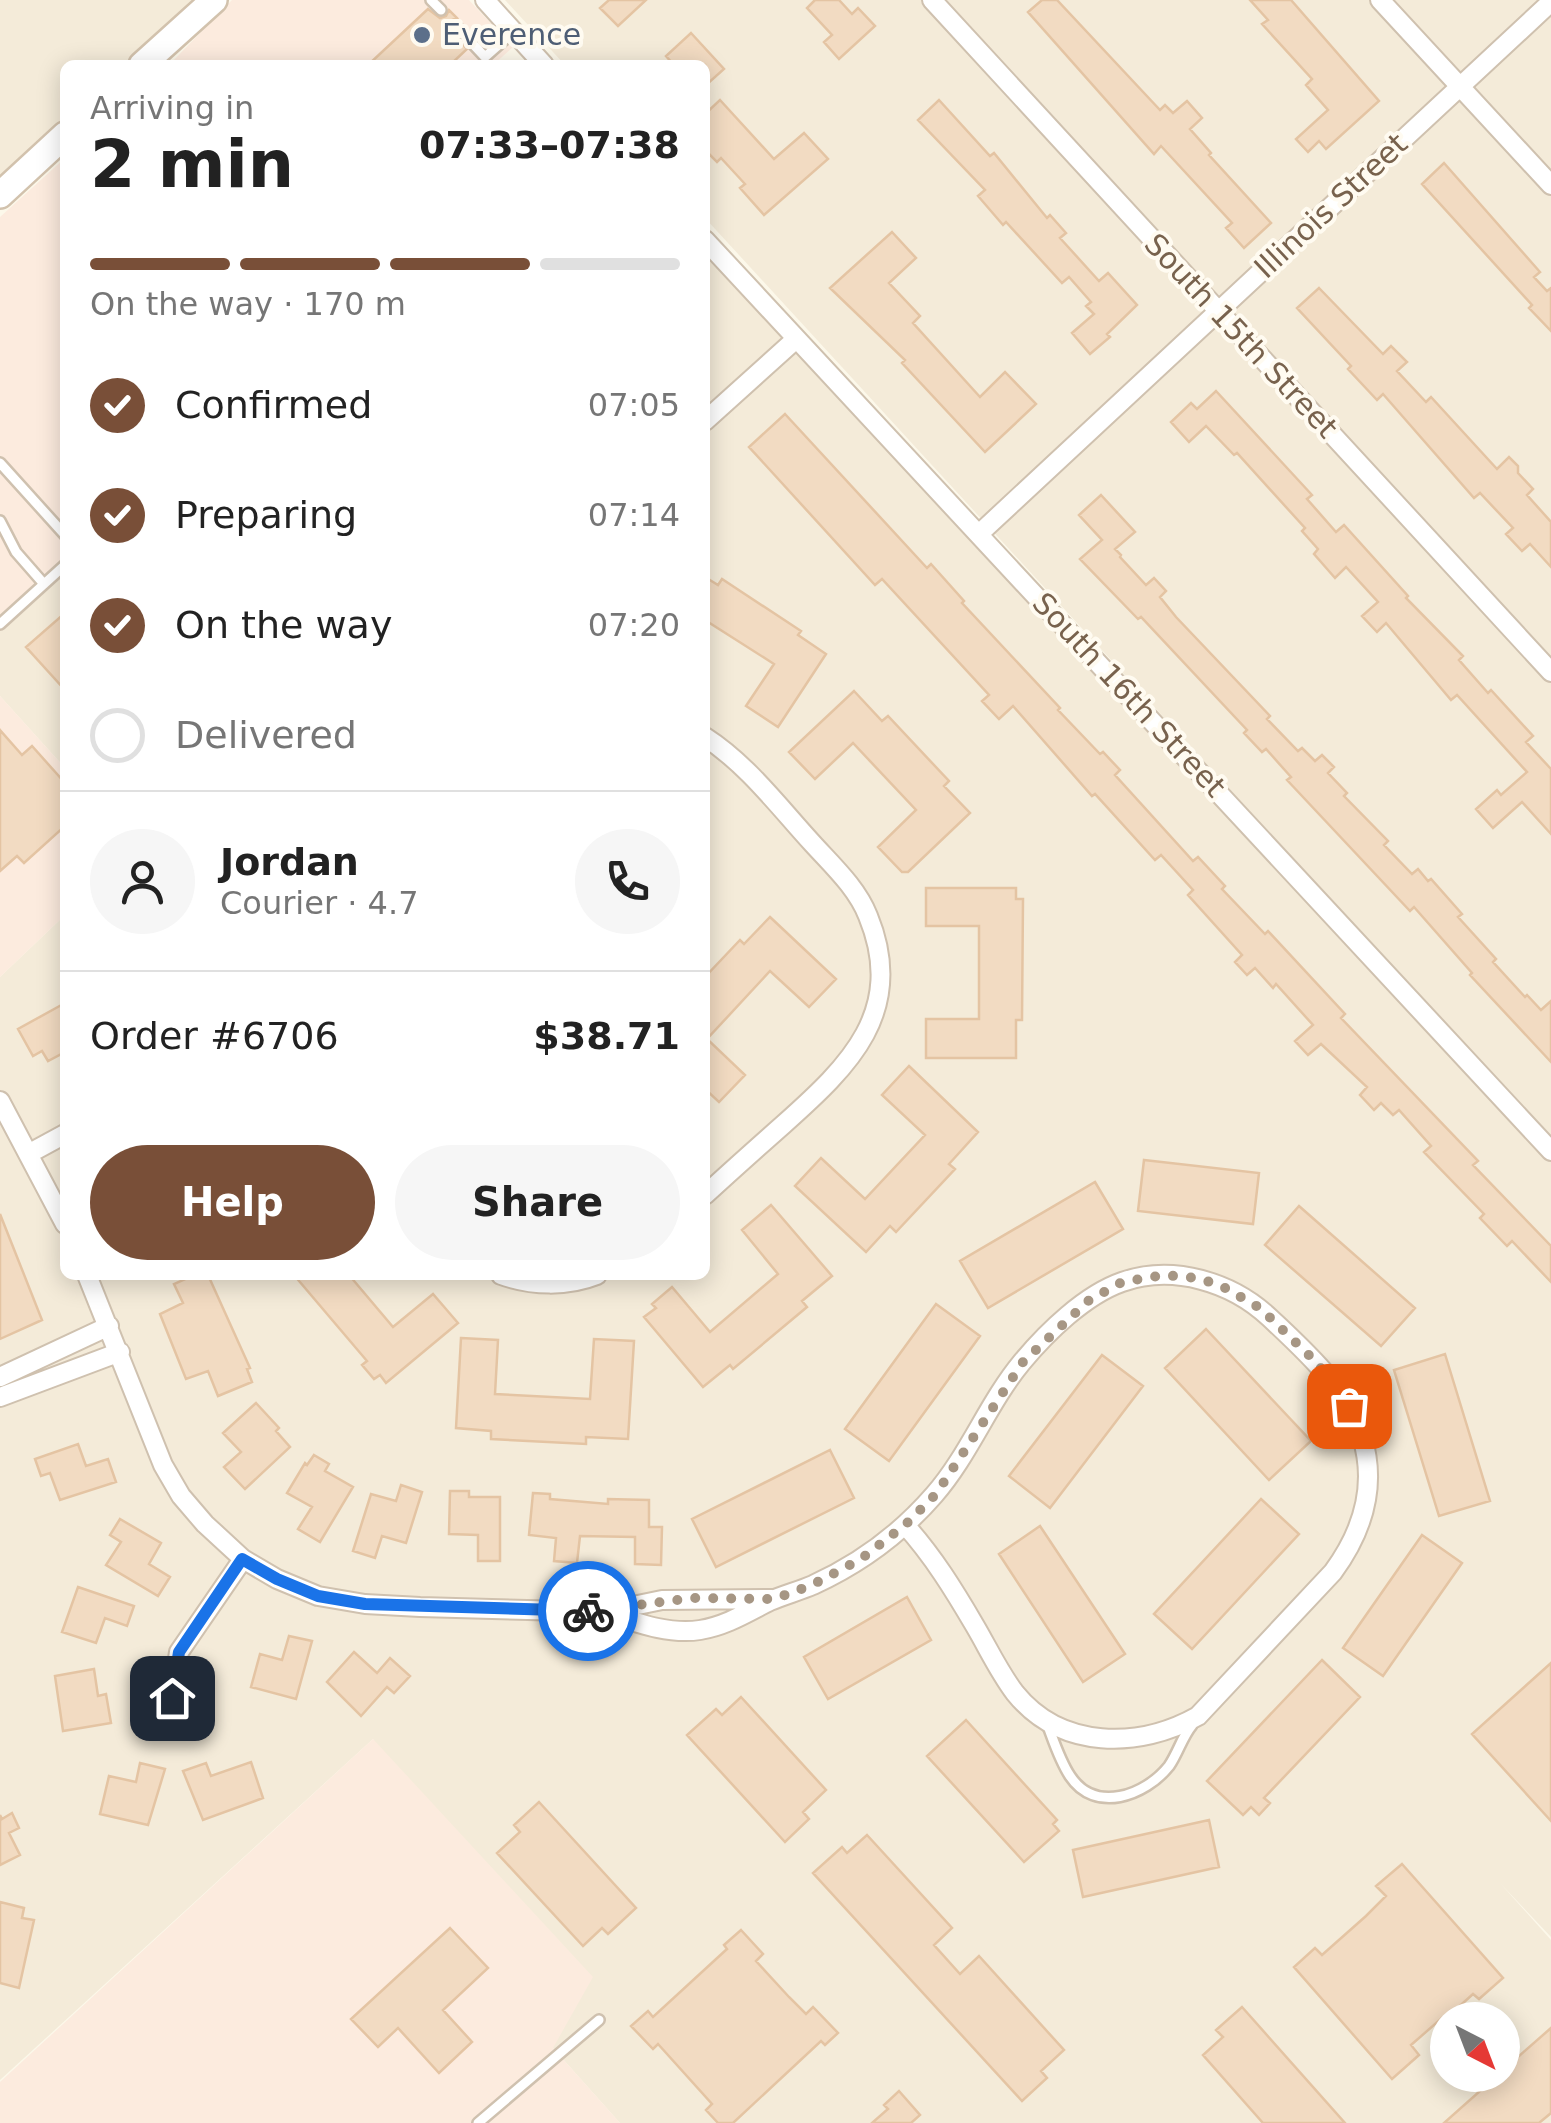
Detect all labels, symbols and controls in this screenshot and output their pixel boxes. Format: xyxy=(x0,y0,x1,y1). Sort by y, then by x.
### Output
place label: Everence xyxy=(442,17,581,52)
marker: Everence xyxy=(411,24,433,46)
text: Arriving in xyxy=(90,89,254,127)
text: 07:33–07:38 xyxy=(419,123,680,167)
street label: Illinois Street xyxy=(1247,126,1414,285)
text: 2 min xyxy=(90,127,294,202)
street label: South 15th Street xyxy=(1138,226,1345,445)
text: On the way · 170 m xyxy=(90,285,406,323)
icon: check xyxy=(90,378,145,433)
text: Confirmed xyxy=(175,383,372,427)
text: 07:05 xyxy=(588,386,680,424)
icon: check xyxy=(90,488,145,543)
text: Preparing xyxy=(175,493,357,537)
text: 07:14 xyxy=(588,496,680,534)
street label: South 16th Street xyxy=(1026,585,1233,804)
icon: check xyxy=(90,598,145,653)
text: On the way xyxy=(175,603,392,647)
text: 07:20 xyxy=(588,606,680,644)
text: Delivered xyxy=(175,713,357,757)
button: person xyxy=(90,829,195,934)
button: phone xyxy=(575,829,680,934)
text: Jordan xyxy=(220,840,359,884)
text: Courier · 4.7 xyxy=(220,884,419,922)
text: Order #6706 xyxy=(90,1014,339,1058)
text: $38.71 xyxy=(533,1014,680,1058)
button: Help xyxy=(90,1145,375,1260)
button: Share xyxy=(395,1145,680,1260)
pin xyxy=(1307,1364,1392,1449)
icon: bag xyxy=(1322,1379,1377,1434)
courier xyxy=(538,1561,638,1661)
icon: bike xyxy=(561,1584,616,1639)
pin xyxy=(130,1656,215,1741)
icon: home xyxy=(145,1671,200,1726)
north arrow xyxy=(1430,2002,1520,2092)
map controls xyxy=(1430,2002,1520,2092)

